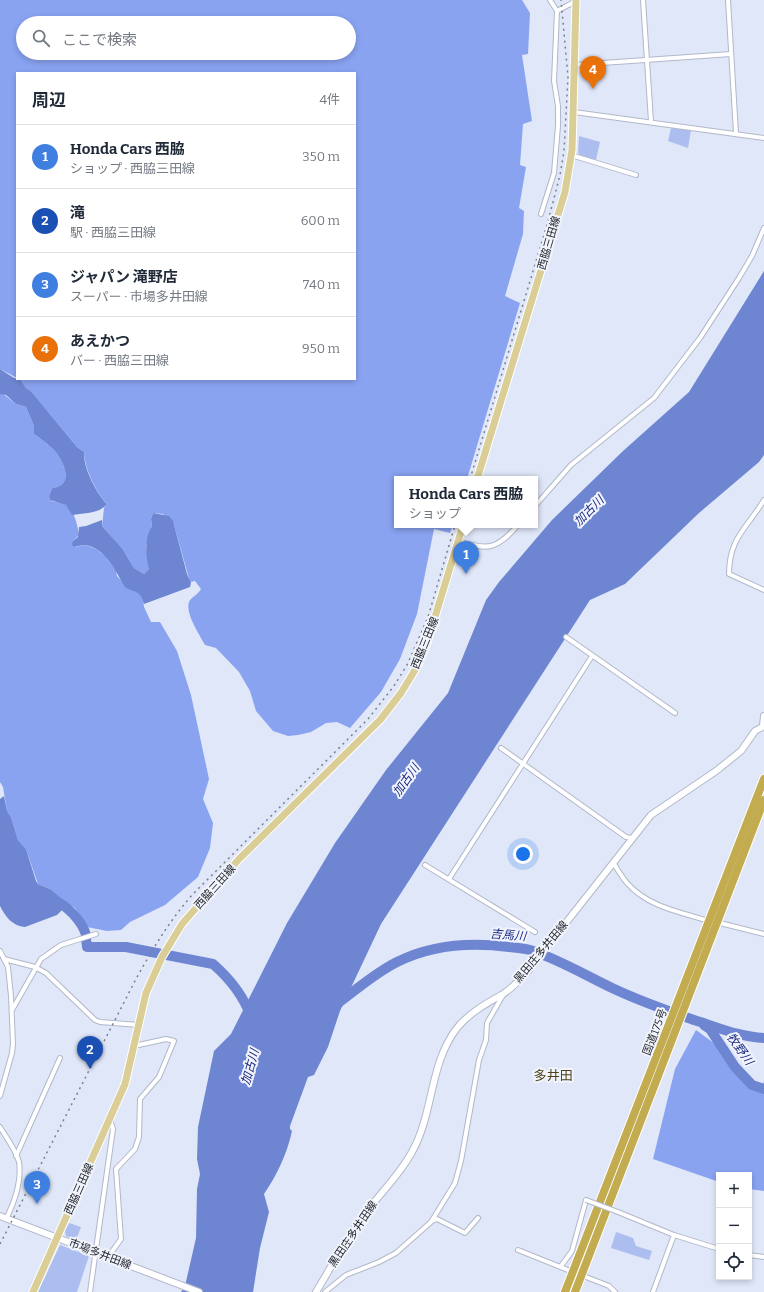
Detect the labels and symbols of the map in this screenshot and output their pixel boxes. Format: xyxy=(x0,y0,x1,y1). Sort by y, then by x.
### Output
pin: 4 xyxy=(580,56,606,89)
street label: 西脇三田線 xyxy=(535,215,563,271)
water label: 加古川 xyxy=(571,492,608,529)
pin: 1 xyxy=(453,541,479,574)
street label: 西脇三田線 xyxy=(409,615,441,671)
water label: 加古川 xyxy=(390,760,423,799)
your location xyxy=(513,844,533,864)
street label: 西脇三田線 xyxy=(192,862,238,912)
street label: 黒田庄多井田線 xyxy=(511,918,571,986)
water label: 吉馬川 xyxy=(489,926,529,944)
street label: 国道175号 xyxy=(640,1007,670,1057)
water label: 牧野川 xyxy=(724,1030,757,1069)
pin: 2 xyxy=(77,1036,103,1069)
water label: 加古川 xyxy=(238,1046,262,1086)
district label: 多井田 xyxy=(533,1068,573,1083)
street label: 西脇三田線 xyxy=(62,1161,96,1217)
pin: 3 xyxy=(24,1171,50,1204)
street label: 黒田庄多井田線 xyxy=(326,1198,380,1270)
street label: 市場多井田線 xyxy=(67,1236,133,1272)

